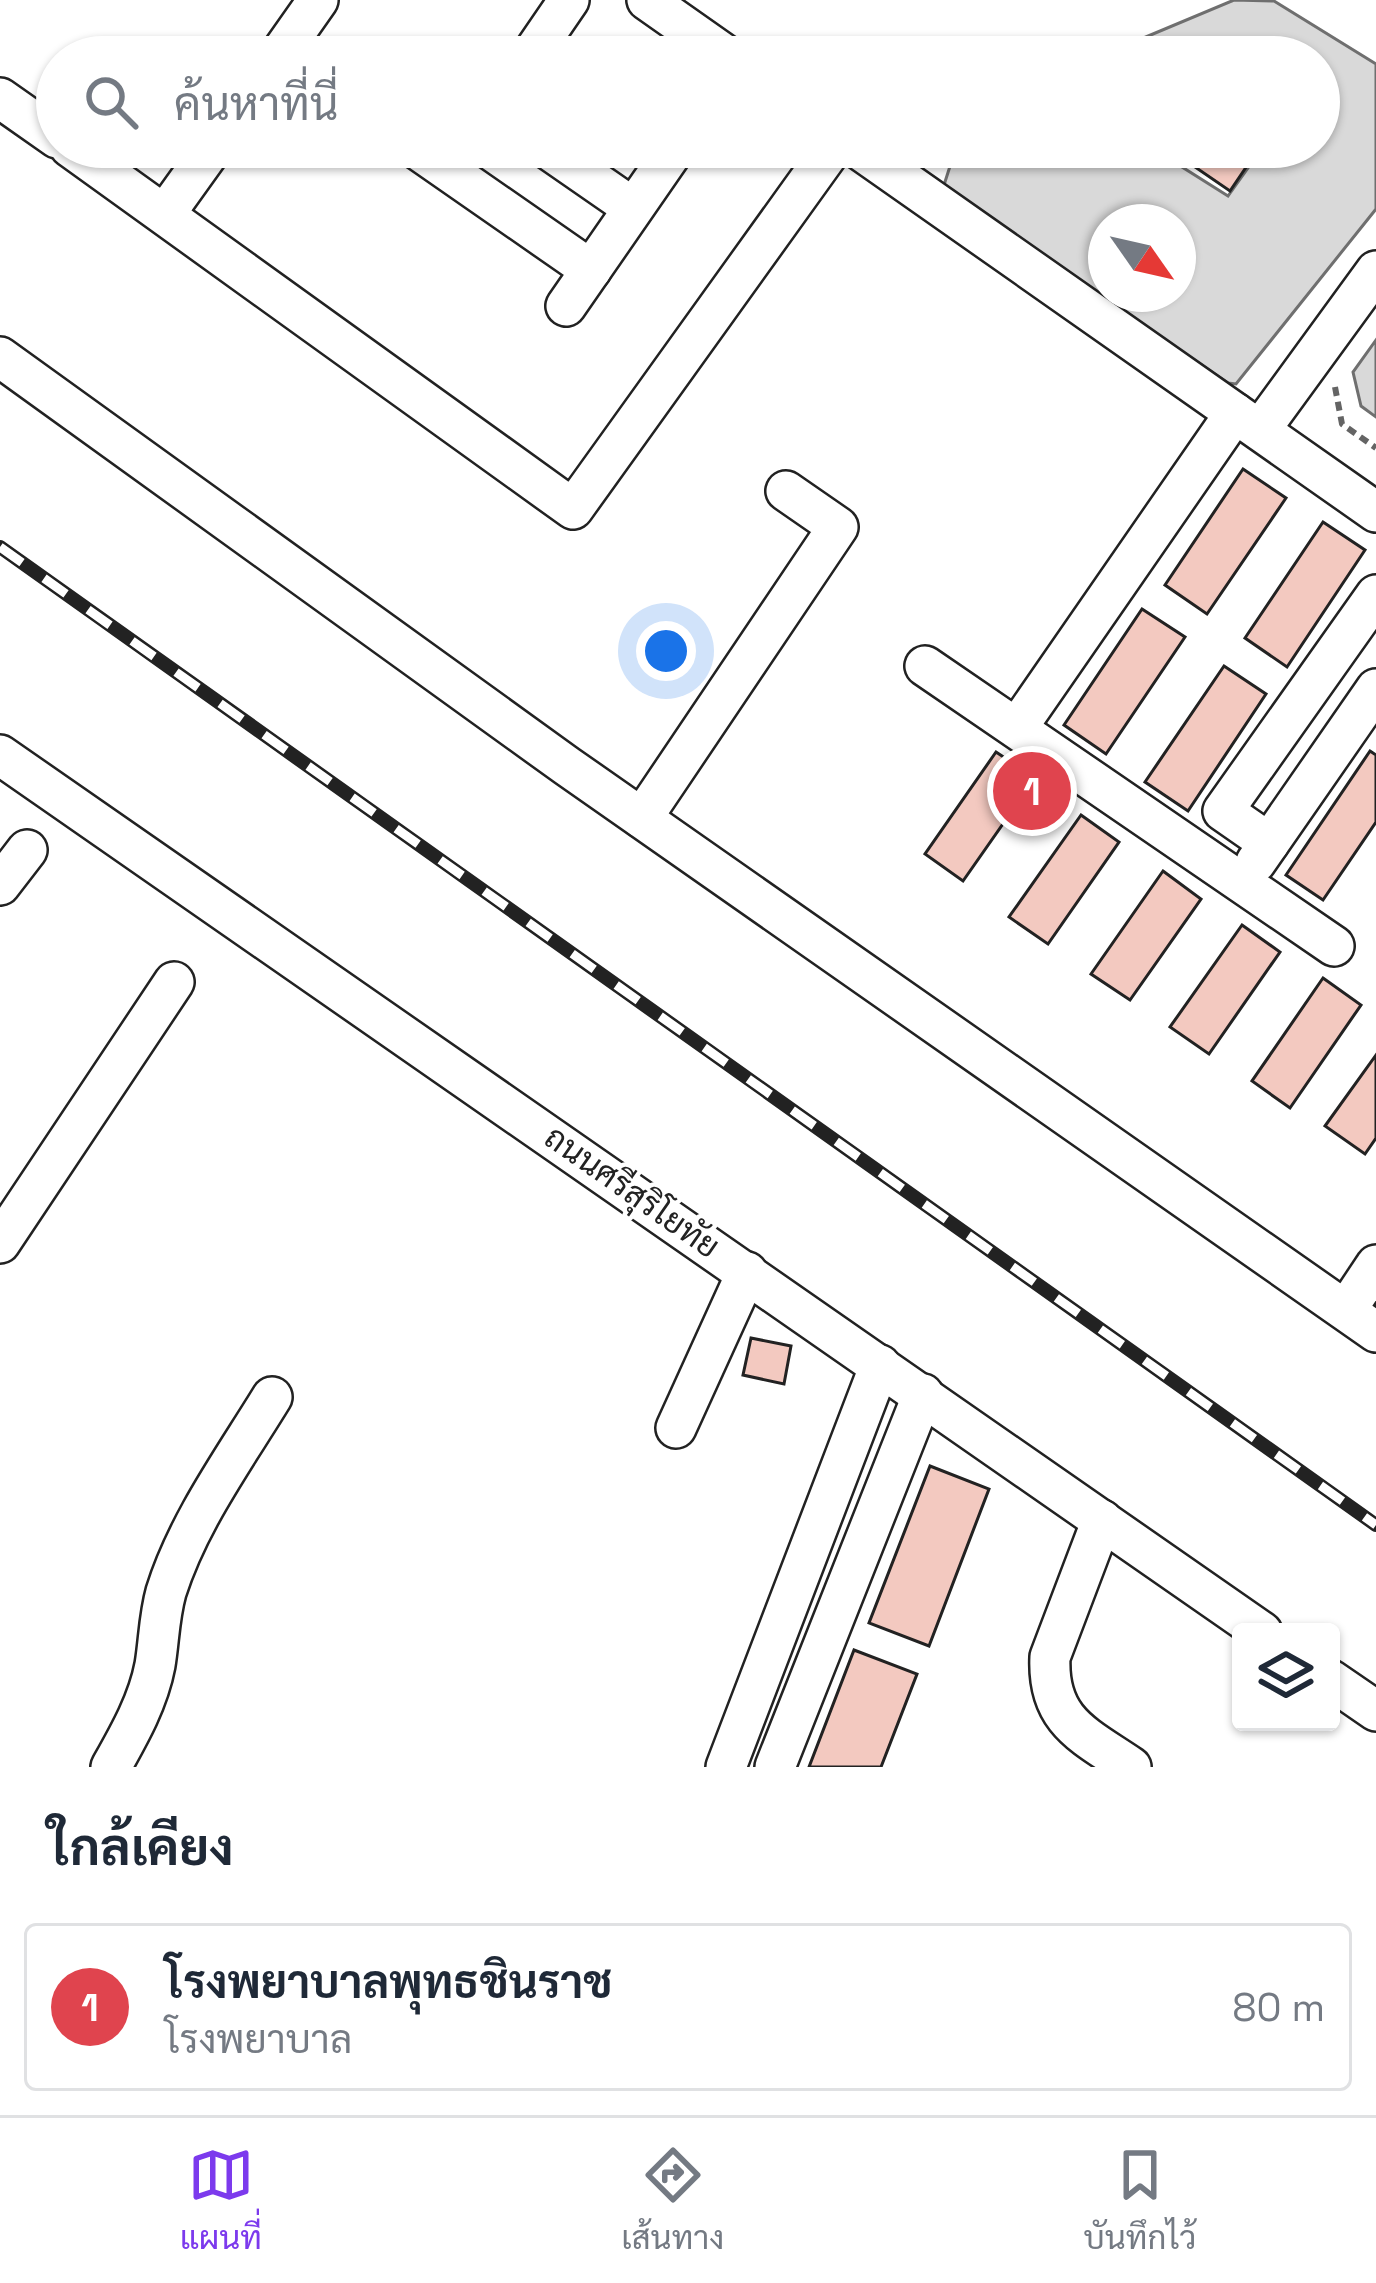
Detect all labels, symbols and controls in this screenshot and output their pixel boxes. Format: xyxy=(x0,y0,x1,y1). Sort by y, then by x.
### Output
search box xyxy=(36,36,1340,168)
icon: search xyxy=(78,69,144,135)
text: ค้นหาที่นี่ xyxy=(174,76,338,133)
north arrow xyxy=(1088,204,1196,312)
your location xyxy=(636,621,696,681)
pin: 1 xyxy=(993,746,1071,836)
street label: ถนนศรีสุริโยทัย xyxy=(536,1116,728,1269)
map controls xyxy=(1232,1623,1340,1731)
button: layers xyxy=(1232,1623,1340,1731)
text: ใกล้เคียง xyxy=(48,1815,234,1880)
text: โรงพยาบาลพุทธชินราช xyxy=(165,1954,613,2011)
text: 1 xyxy=(81,1983,99,2032)
text: 80 m xyxy=(1232,1983,1325,2032)
text: โรงพยาบาล xyxy=(165,2015,352,2064)
tab: แผนที่ xyxy=(180,2142,262,2259)
tab: เส้นทาง xyxy=(621,2142,724,2259)
tab: บันทึกไว้ xyxy=(1084,2142,1196,2259)

